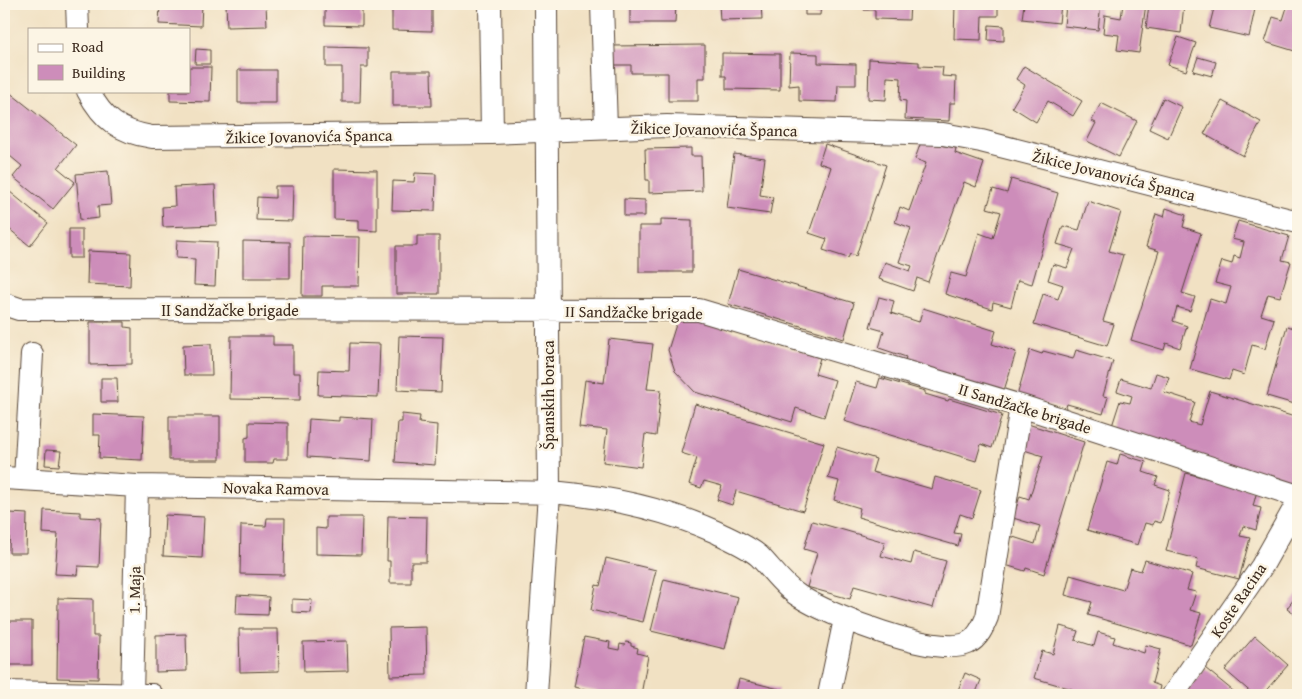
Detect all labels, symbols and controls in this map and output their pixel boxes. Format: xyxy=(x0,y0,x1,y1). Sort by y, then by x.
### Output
legend xyxy=(28,28,190,92)
text: Road xyxy=(72,36,103,57)
text: Building xyxy=(72,62,126,83)
street label: Žikice Jovanovića Španca xyxy=(630,116,798,142)
street label: Žikice Jovanovića Španca xyxy=(225,123,393,149)
street label: Žikice Jovanovića Španca xyxy=(1030,143,1198,207)
street label: II Sandžačke brigade xyxy=(161,298,299,322)
street label: II Sandžačke brigade xyxy=(565,299,703,325)
street label: Španskih boraca xyxy=(536,340,560,450)
street label: II Sandžačke brigade xyxy=(956,376,1094,440)
street label: Novaka Ramova xyxy=(223,475,329,501)
street label: Koste Racina xyxy=(1204,557,1272,642)
street label: 1. Maja xyxy=(122,566,146,614)

